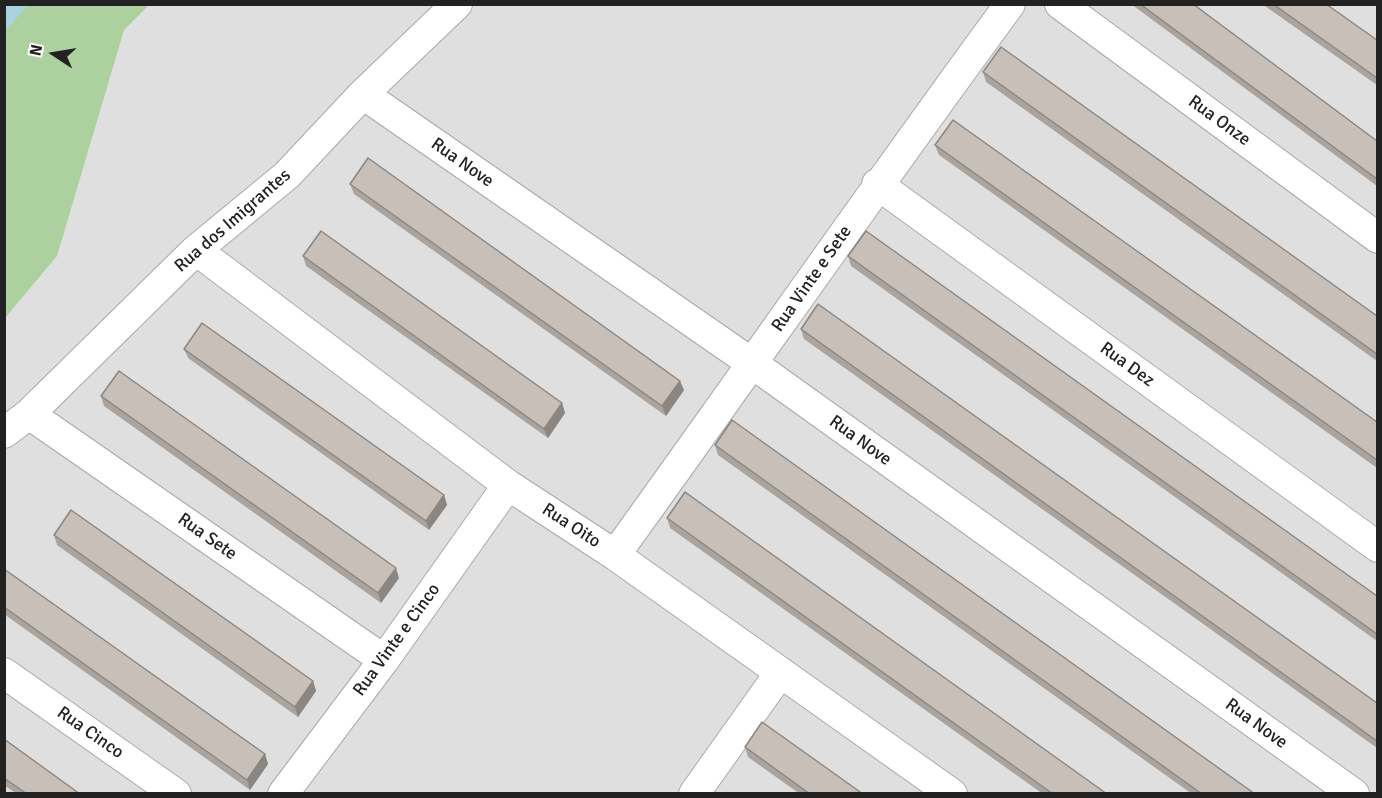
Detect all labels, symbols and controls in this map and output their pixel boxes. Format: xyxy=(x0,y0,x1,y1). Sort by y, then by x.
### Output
north arrow xyxy=(24,24,84,84)
text: N xyxy=(25,43,47,58)
street label: Rua Onze xyxy=(1184,91,1254,151)
street label: Rua Nove xyxy=(426,134,498,192)
street label: Rua dos Imigrantes xyxy=(171,165,295,277)
street label: Rua Vinte e Sete xyxy=(767,222,857,336)
street label: Rua Dez xyxy=(1096,338,1158,392)
street label: Rua Nove xyxy=(825,411,895,471)
street label: Rua Oito xyxy=(538,499,604,553)
street label: Rua Sete xyxy=(173,509,241,565)
street label: Rua Vinte e Cinco xyxy=(349,580,445,700)
street label: Rua Nove xyxy=(1221,694,1291,754)
street label: Rua Cinco xyxy=(52,702,128,764)

